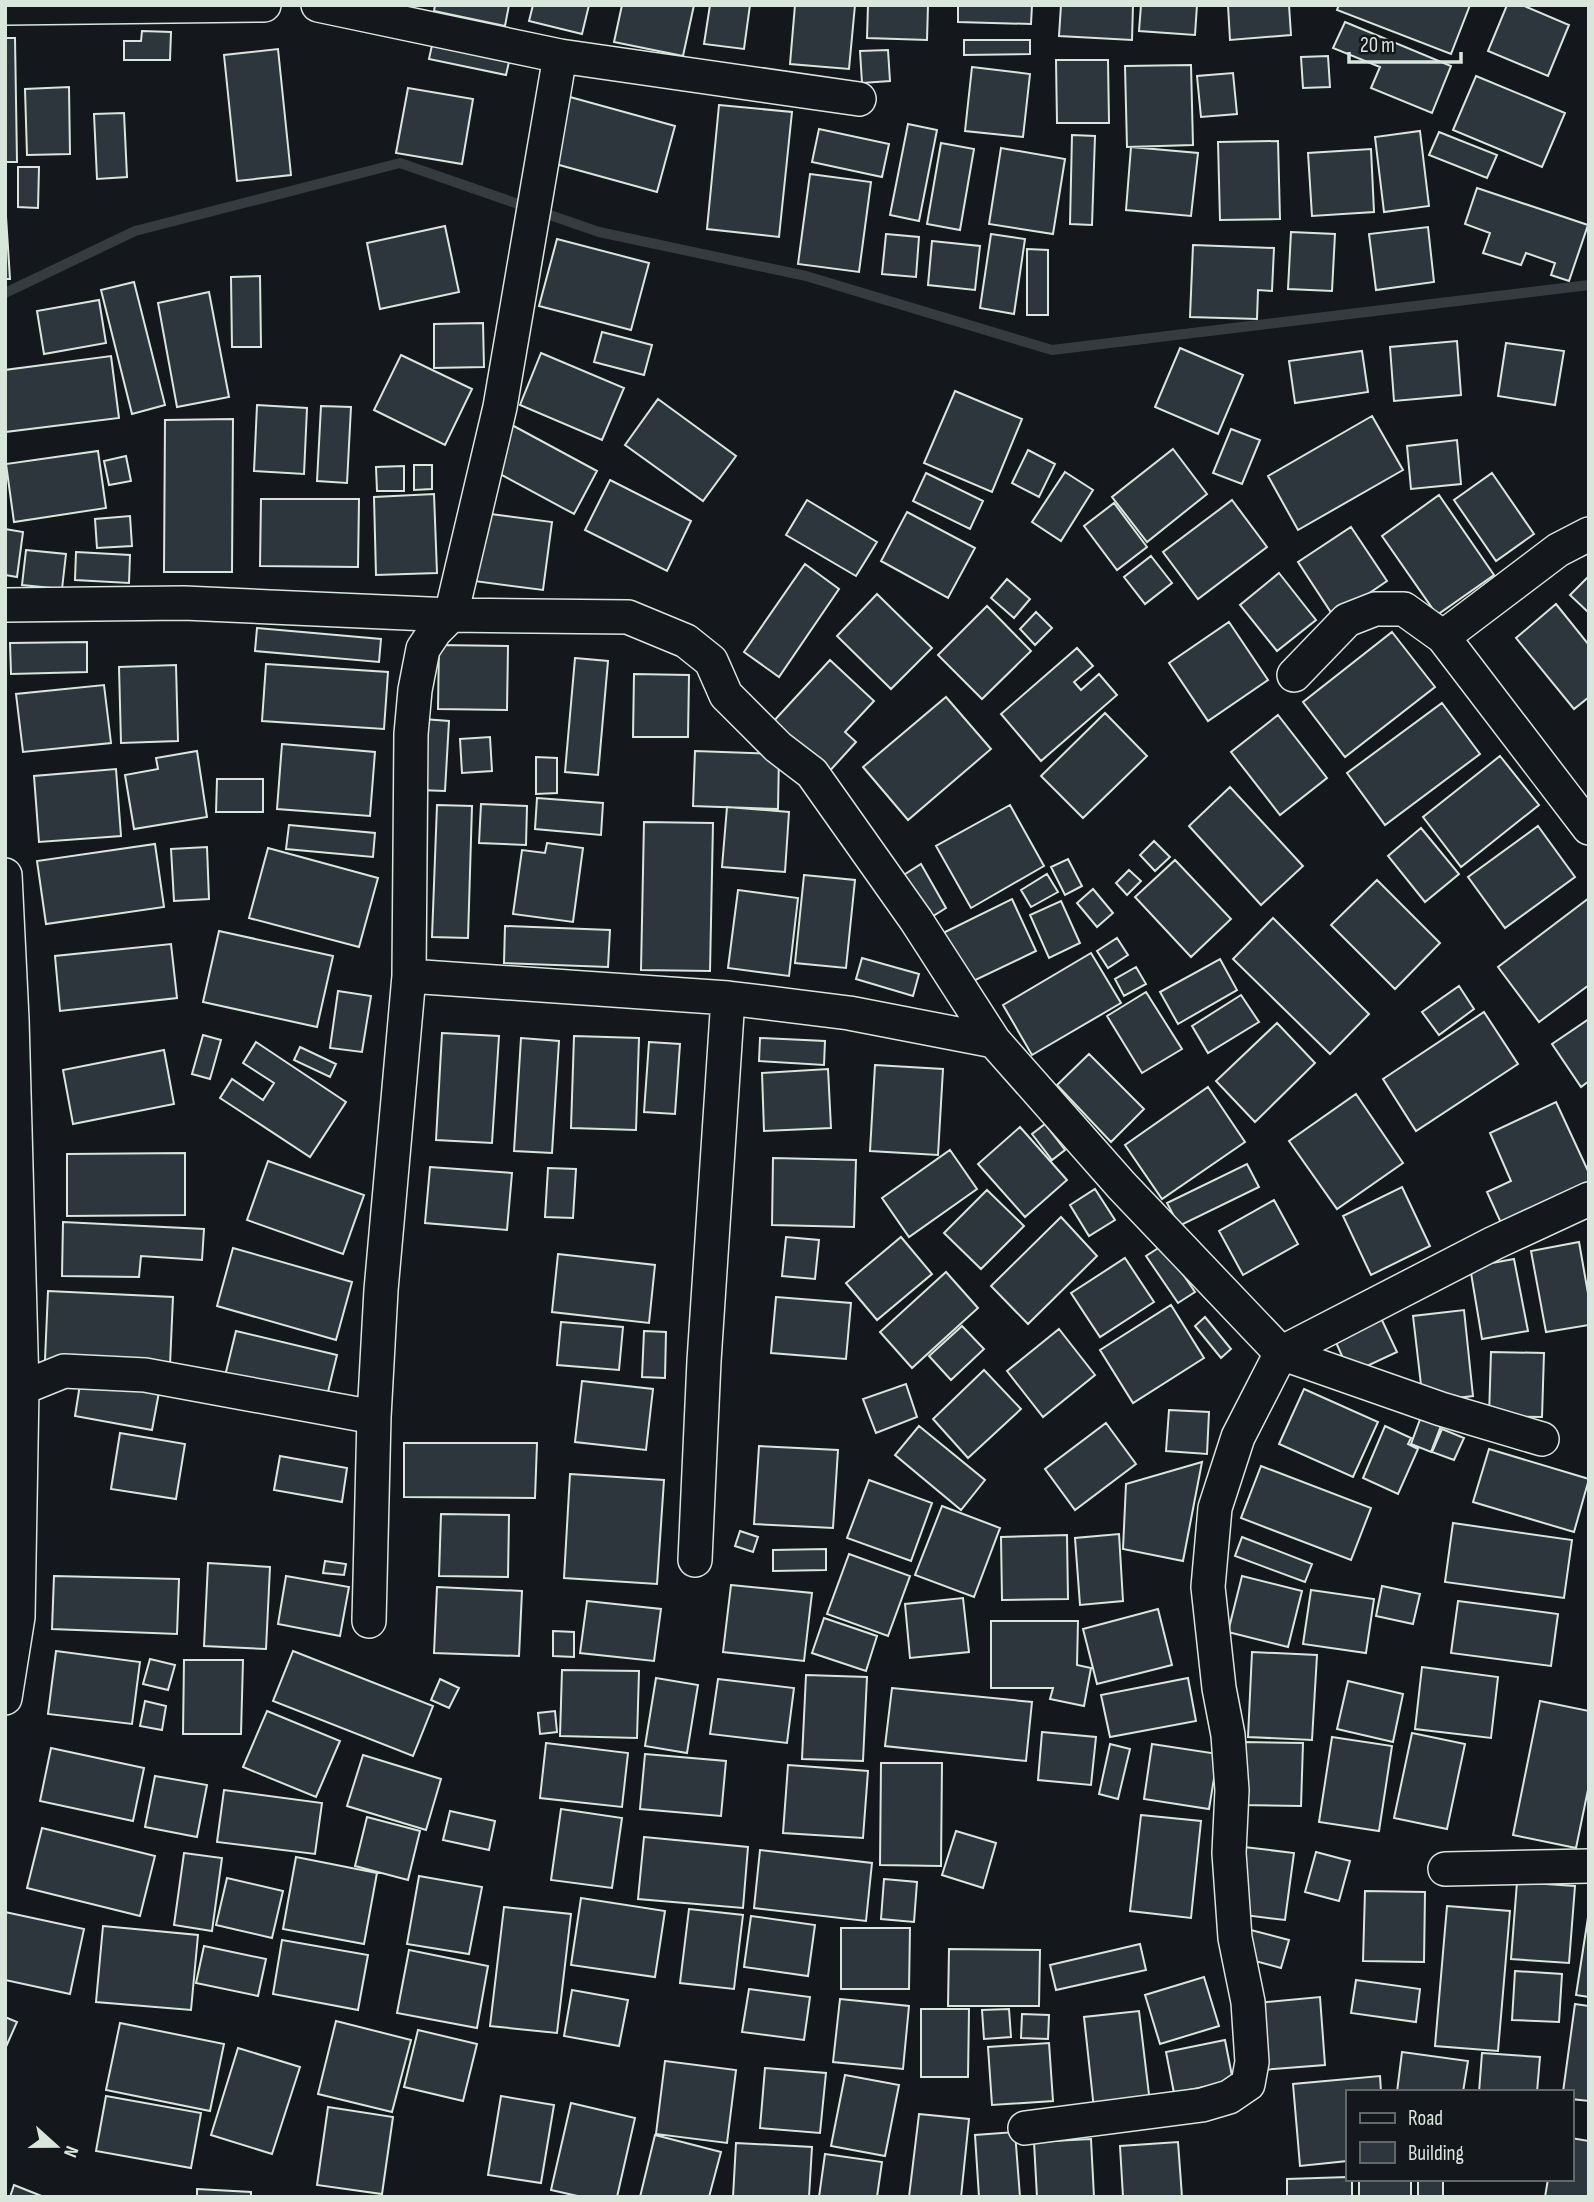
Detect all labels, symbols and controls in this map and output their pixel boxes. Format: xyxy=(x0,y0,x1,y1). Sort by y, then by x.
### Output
scale bar xyxy=(1349,21,1461,65)
text: 20 m xyxy=(1360,33,1395,58)
legend xyxy=(1346,2090,1573,2181)
text: Road xyxy=(1408,2106,1443,2131)
north arrow xyxy=(21,2111,91,2181)
text: Building xyxy=(1408,2141,1464,2166)
text: N xyxy=(58,2143,83,2160)

